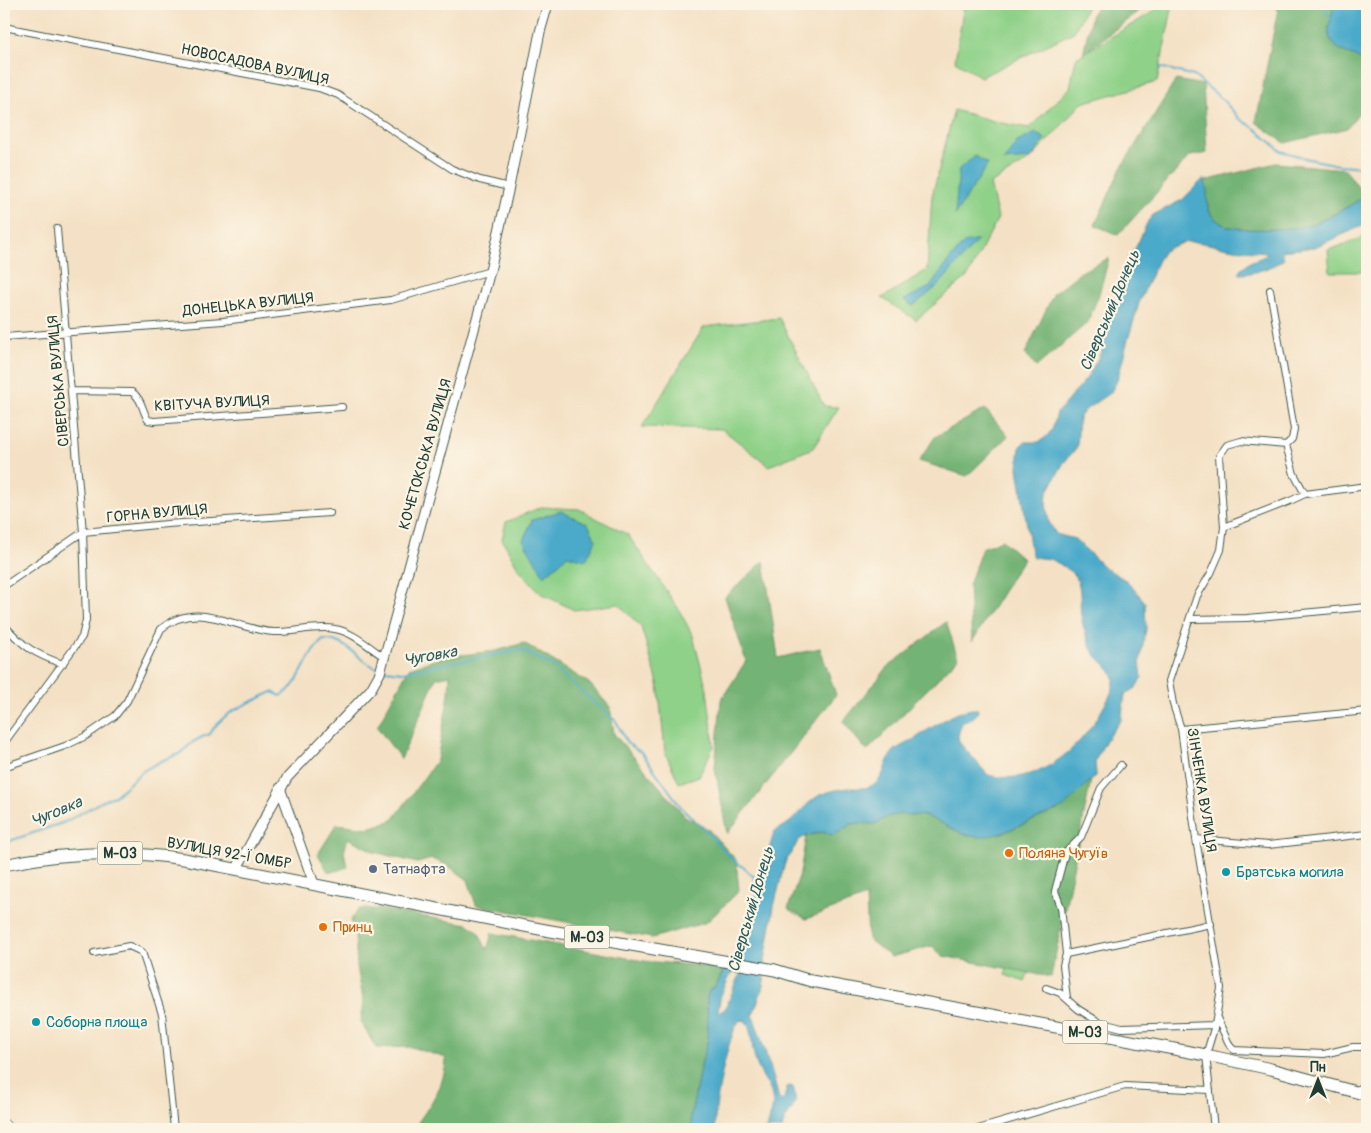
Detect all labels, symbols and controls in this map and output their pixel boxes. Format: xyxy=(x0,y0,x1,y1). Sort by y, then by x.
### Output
street label: НОВОСАДОВА ВУЛИЦЯ xyxy=(179,40,331,89)
water label: Сіверський Донець xyxy=(1075,246,1145,374)
street label: ДОНЕЦЬКА ВУЛИЦЯ xyxy=(180,288,315,321)
street label: СІВЕРСЬКА ВУЛИЦЯ xyxy=(43,314,74,448)
street label: КОЧЕТОКСЬКА ВУЛИЦЯ xyxy=(395,376,456,532)
street label: КВІТУЧА ВУЛИЦЯ xyxy=(154,391,270,416)
street label: ГОРНА ВУЛИЦЯ xyxy=(106,500,208,527)
water label: Чуговка xyxy=(402,641,460,671)
street label: ЗІНЧЕНКА ВУЛИЦЯ xyxy=(1182,727,1221,854)
water label: Чуговка xyxy=(28,792,87,832)
street label: ВУЛИЦЯ 92-Ї ОМБР xyxy=(165,833,293,874)
road number: М-03 xyxy=(98,841,142,864)
water label: Сіверський Донець xyxy=(723,844,779,974)
place label: Поляна Чугуїв xyxy=(1019,844,1108,863)
marker: Поляна Чугуїв xyxy=(1003,847,1015,859)
place label: Татнафта xyxy=(383,860,445,879)
marker: Татнафта xyxy=(367,863,379,875)
place label: Братська могила xyxy=(1236,863,1344,882)
marker: Братська могила xyxy=(1220,866,1232,878)
place label: Принц xyxy=(333,918,373,937)
marker: Принц xyxy=(317,921,329,933)
road number: М-03 xyxy=(564,926,610,949)
place label: Соборна площа xyxy=(46,1013,147,1032)
marker: Соборна площа xyxy=(30,1016,42,1028)
road number: М-03 xyxy=(1062,1020,1108,1044)
north arrow xyxy=(1294,1056,1344,1106)
text: Пн xyxy=(1310,1059,1326,1076)

